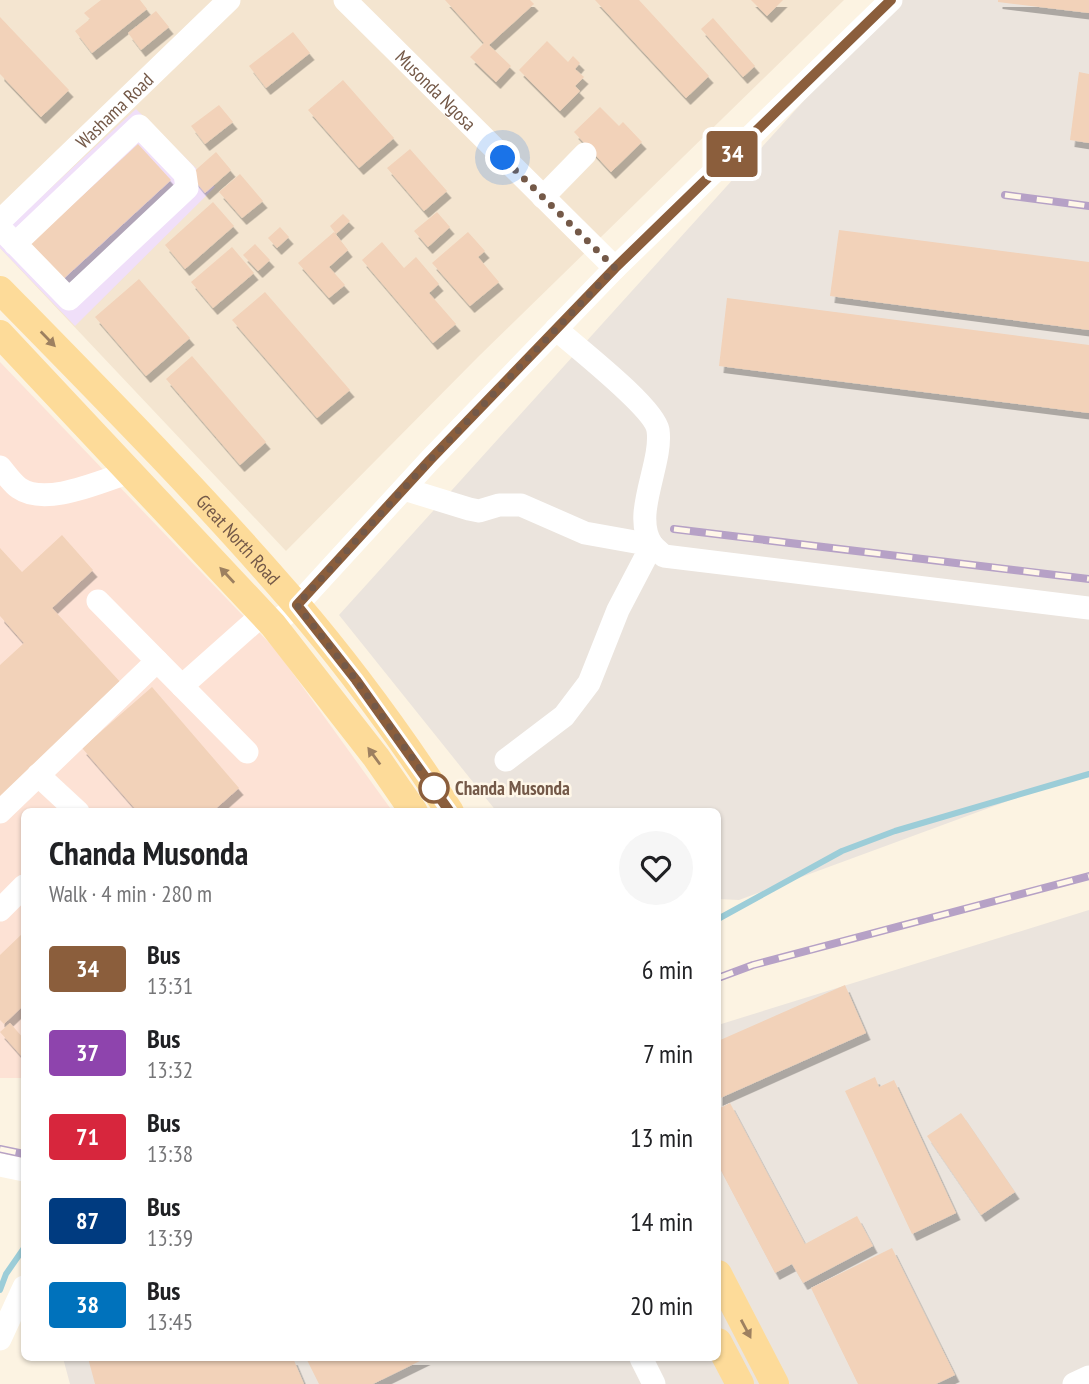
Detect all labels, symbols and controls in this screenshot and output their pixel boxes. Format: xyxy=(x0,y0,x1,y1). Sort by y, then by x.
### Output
street label: Musonda Ngosa xyxy=(391,45,481,135)
street label: Washama Road xyxy=(71,68,158,153)
line badge: 34 xyxy=(700,131,764,177)
text: 34 xyxy=(721,138,743,169)
your location xyxy=(485,140,520,175)
one-way arrow xyxy=(39,330,55,347)
street label: Great North Road xyxy=(191,489,285,589)
one-way arrow xyxy=(219,567,235,584)
one-way arrow xyxy=(368,747,382,765)
marker: Chanda Musonda xyxy=(419,773,449,803)
place label: Chanda Musonda xyxy=(455,776,570,800)
text: Chanda Musonda xyxy=(49,831,248,874)
button: heart xyxy=(619,831,693,905)
text: Walk · 4 min · 280 m xyxy=(49,879,212,908)
text: Bus xyxy=(147,938,180,971)
text: 34 xyxy=(76,953,99,984)
text: 6 min xyxy=(642,953,693,986)
text: 13:31 xyxy=(147,971,193,1000)
text: Bus xyxy=(147,1022,180,1055)
text: 37 xyxy=(76,1037,99,1068)
text: 7 min xyxy=(643,1037,693,1070)
text: 13:32 xyxy=(147,1055,193,1084)
text: Bus xyxy=(147,1106,180,1139)
text: 71 xyxy=(76,1121,99,1152)
text: 13 min xyxy=(630,1121,693,1154)
text: 13:38 xyxy=(147,1139,193,1168)
text: Bus xyxy=(147,1190,180,1223)
text: 87 xyxy=(76,1205,99,1236)
text: 14 min xyxy=(630,1205,693,1238)
text: 13:39 xyxy=(147,1223,193,1252)
text: Bus xyxy=(147,1274,180,1307)
text: 38 xyxy=(76,1289,99,1320)
text: 20 min xyxy=(630,1289,693,1322)
text: 13:45 xyxy=(147,1307,193,1336)
one-way arrow xyxy=(740,1319,752,1339)

